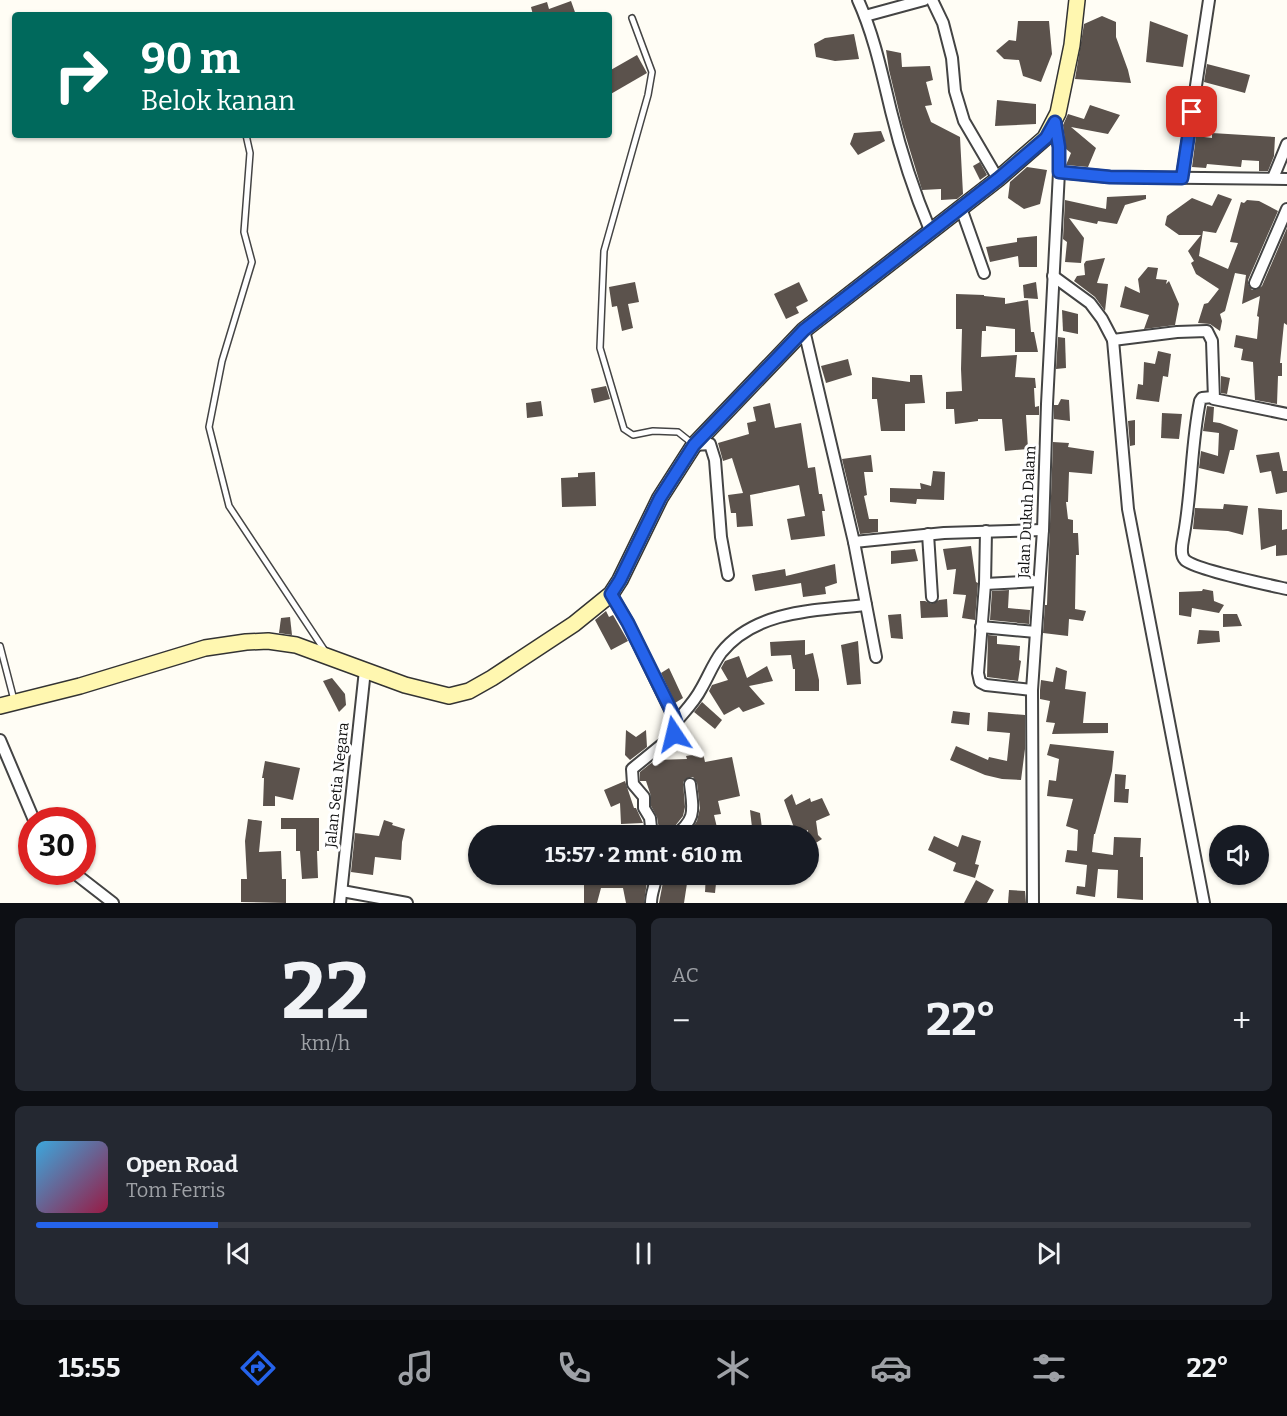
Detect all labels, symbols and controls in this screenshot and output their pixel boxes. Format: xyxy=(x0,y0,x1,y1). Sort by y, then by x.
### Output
text: 90 m xyxy=(141,34,240,84)
icon: right xyxy=(42,36,120,114)
text: Belok kanan xyxy=(141,85,295,117)
pin xyxy=(1166,86,1217,137)
icon: arrive xyxy=(1175,95,1208,128)
street label: Jalan Dukuh Dalam xyxy=(1014,445,1039,580)
position arrow xyxy=(642,702,706,766)
street label: Jalan Setia Negara xyxy=(321,721,353,850)
speed limit sign: 30 xyxy=(18,807,96,885)
map controls xyxy=(1209,825,1269,885)
button: sound xyxy=(1209,825,1269,885)
text: 15:57 · 2 mnt · 610 m xyxy=(545,841,742,868)
text: 22 xyxy=(282,945,369,1039)
text: AC xyxy=(672,963,699,987)
text: 22° xyxy=(926,993,996,1047)
text: − xyxy=(672,1001,690,1041)
text: + xyxy=(1232,1001,1251,1041)
text: km/h xyxy=(301,1031,350,1055)
text: Open Road xyxy=(126,1151,238,1178)
text: Tom Ferris xyxy=(126,1178,225,1202)
icon: previous xyxy=(222,1237,255,1270)
icon: pause xyxy=(627,1237,660,1270)
icon: next xyxy=(1032,1237,1065,1270)
icon: directions xyxy=(237,1347,279,1389)
icon: music xyxy=(395,1347,437,1389)
icon: phone xyxy=(553,1347,595,1389)
icon: climate xyxy=(712,1347,754,1389)
icon: car xyxy=(870,1347,912,1389)
icon: filters xyxy=(1028,1347,1070,1389)
text: 15:55 xyxy=(58,1352,120,1384)
text: 22° xyxy=(1186,1352,1229,1384)

